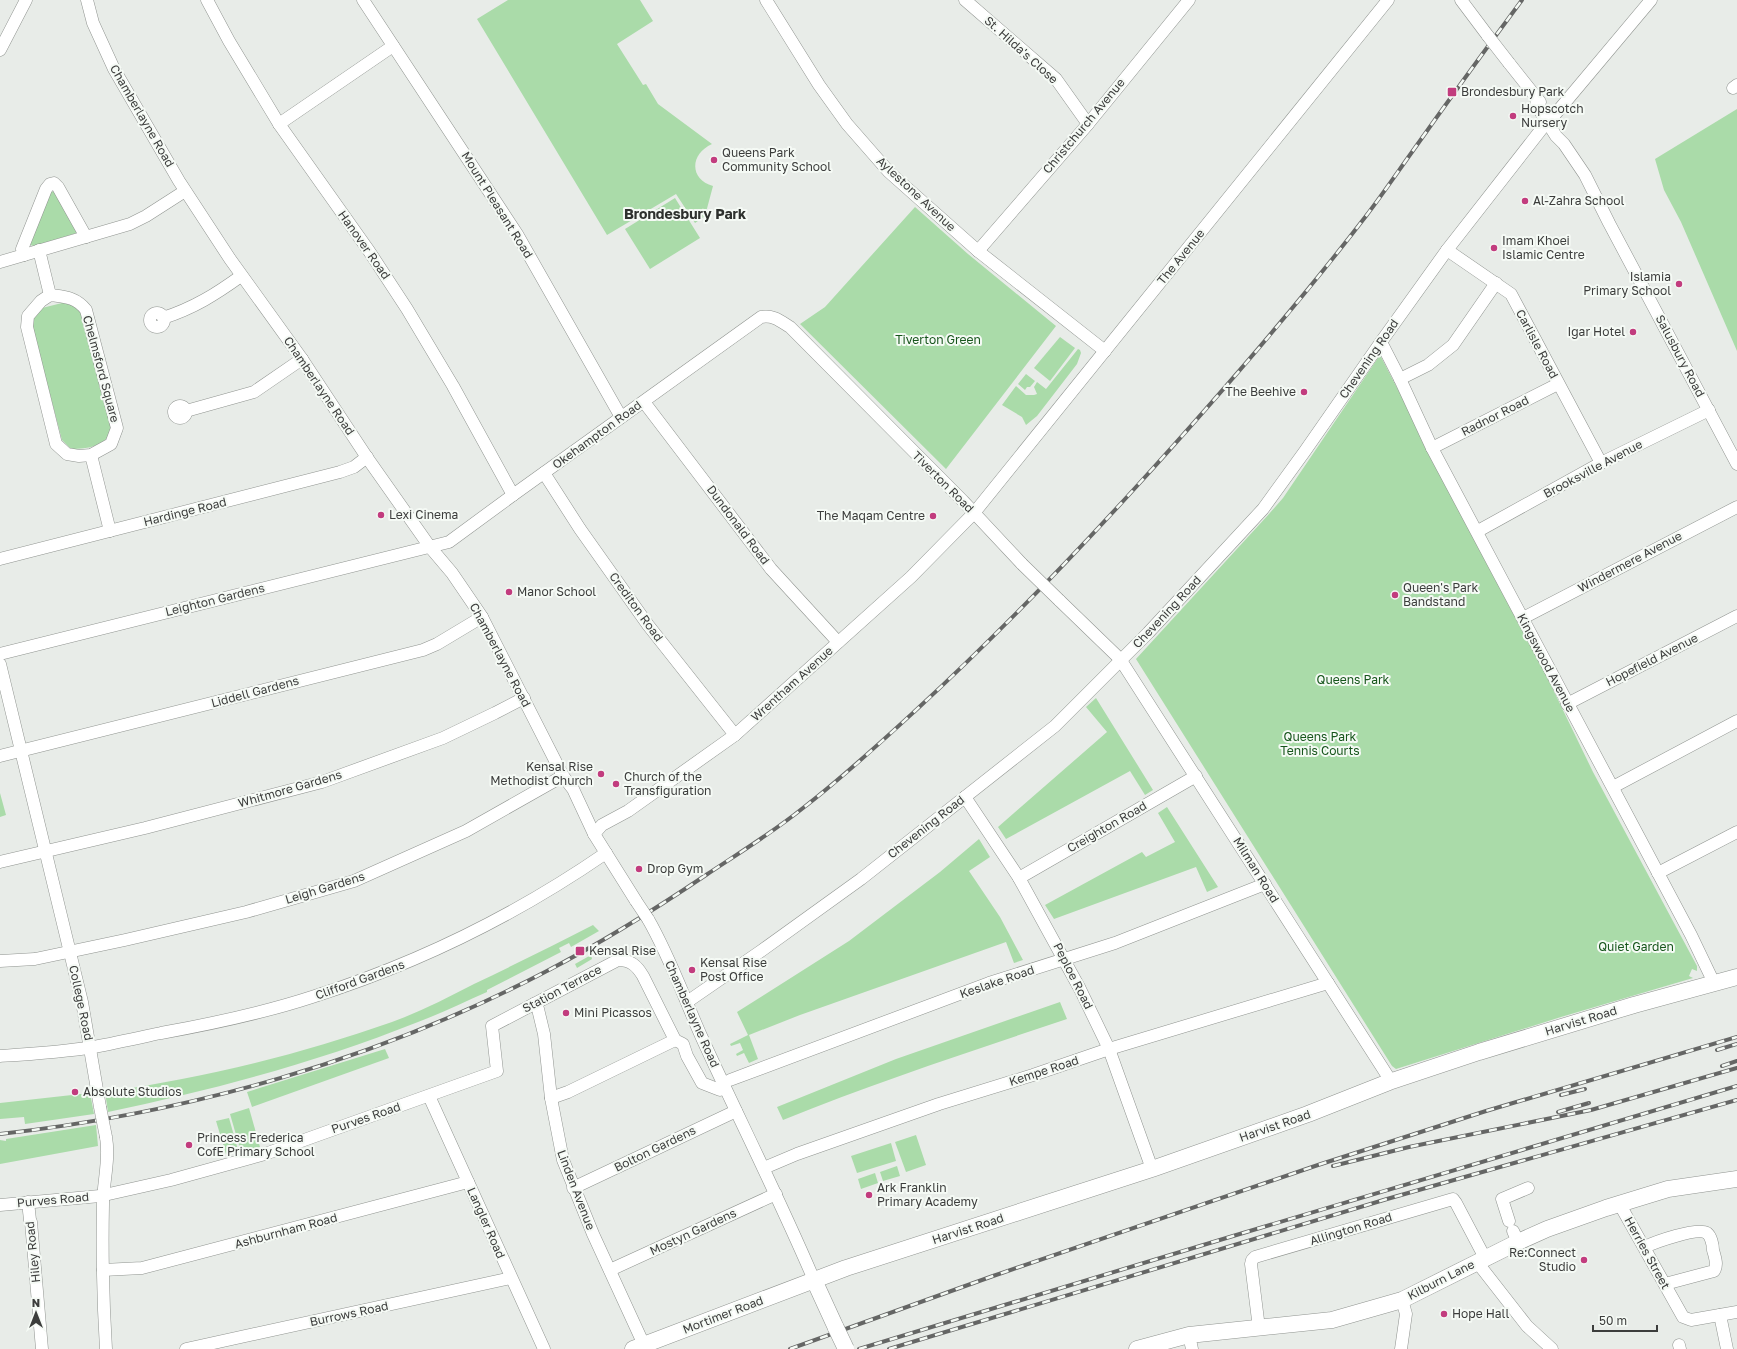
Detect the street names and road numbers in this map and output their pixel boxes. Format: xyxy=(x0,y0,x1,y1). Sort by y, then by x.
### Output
street label: St. Hilda's Close xyxy=(981,13,1061,87)
street label: Chamberlayne Road xyxy=(107,62,178,170)
street label: Christchurch Avenue xyxy=(1039,75,1128,176)
street label: Mount Pleasant Road xyxy=(459,149,536,261)
street label: Aylestone Avenue xyxy=(874,153,959,234)
street label: Hanover Road xyxy=(335,207,394,282)
street label: The Avenue xyxy=(1154,226,1208,287)
street label: Carlisle Road xyxy=(1513,307,1562,381)
street label: Salusbury Road xyxy=(1653,312,1708,399)
street label: Chelmsford Square xyxy=(80,314,123,424)
street label: Chevening Road xyxy=(1336,316,1402,401)
street label: Chamberlayne Road xyxy=(281,334,358,438)
street label: Radnor Road xyxy=(1458,392,1531,439)
street label: Okehampton Road xyxy=(549,397,644,472)
street label: Brooksville Avenue xyxy=(1541,436,1645,501)
street label: Tiverton Road xyxy=(909,448,977,516)
street label: Dundonald Road xyxy=(704,482,773,567)
street label: Hardinge Road xyxy=(142,494,228,529)
street label: Windermere Avenue xyxy=(1575,528,1684,595)
street label: Crediton Road xyxy=(606,569,667,644)
street label: Chevening Road xyxy=(1129,572,1204,651)
street label: Leighton Gardens xyxy=(164,580,266,619)
street label: Chamberlayne Road xyxy=(467,600,534,709)
street label: Kingswood Avenue xyxy=(1514,611,1579,715)
street label: Hopefield Avenue xyxy=(1603,630,1700,689)
street label: Wrentham Avenue xyxy=(748,643,836,724)
street label: Liddell Gardens xyxy=(209,673,300,710)
street label: Whitmore Gardens xyxy=(236,767,343,810)
street label: Chevening Road xyxy=(884,792,967,861)
street label: Creighton Road xyxy=(1064,798,1149,855)
street label: Milman Road xyxy=(1230,834,1283,905)
street label: Leigh Gardens xyxy=(283,868,367,907)
street label: Peploe Road xyxy=(1050,940,1097,1011)
street label: Clifford Gardens xyxy=(313,956,407,1003)
street label: Chamberlayne Road xyxy=(662,958,723,1070)
street label: Station Terrace xyxy=(520,961,604,1016)
street label: Keslake Road xyxy=(958,962,1036,1001)
street label: College Road xyxy=(66,964,97,1042)
street label: Harvist Road xyxy=(1543,1002,1619,1039)
street label: Kempe Road xyxy=(1007,1052,1081,1089)
street label: Purves Road xyxy=(329,1099,402,1136)
street label: Harvist Road xyxy=(1237,1106,1312,1145)
street label: Bolton Gardens xyxy=(611,1122,698,1175)
street label: Linden Avenue xyxy=(554,1148,599,1232)
street label: Langler Road xyxy=(464,1185,509,1261)
street label: Purves Road xyxy=(16,1189,90,1210)
street label: Mostyn Gardens xyxy=(647,1205,739,1258)
street label: Allington Road xyxy=(1308,1209,1394,1248)
street label: Ashburnham Road xyxy=(233,1210,339,1251)
street label: Harvist Road xyxy=(930,1210,1006,1247)
street label: Herries Street xyxy=(1621,1214,1674,1292)
street label: Hiley Road xyxy=(22,1220,43,1284)
street label: Kilburn Lane xyxy=(1405,1256,1477,1303)
street label: Mortimer Road xyxy=(680,1292,765,1337)
street label: Burrows Road xyxy=(308,1298,390,1329)

